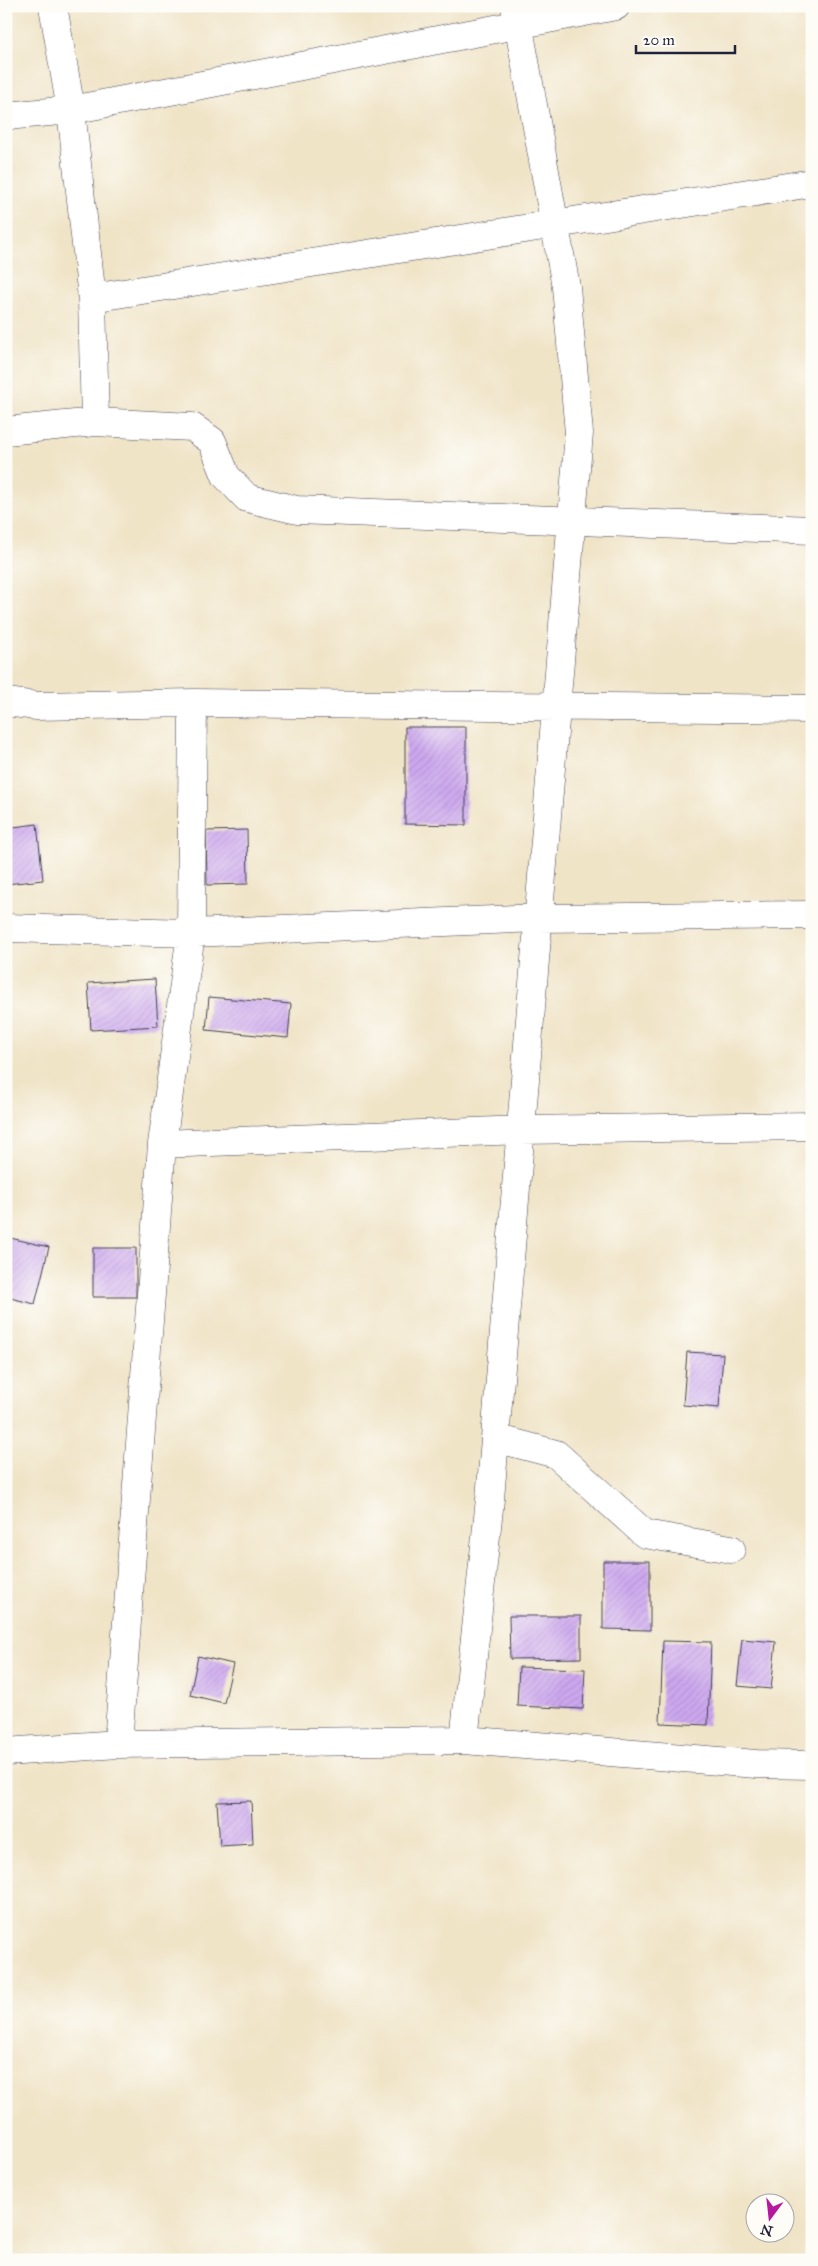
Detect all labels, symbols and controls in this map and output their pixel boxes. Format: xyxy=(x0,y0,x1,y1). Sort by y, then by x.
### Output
scale bar xyxy=(636,22,734,54)
text: 20 m xyxy=(643,31,675,49)
north arrow xyxy=(746,2194,796,2244)
text: N xyxy=(759,2220,775,2240)

